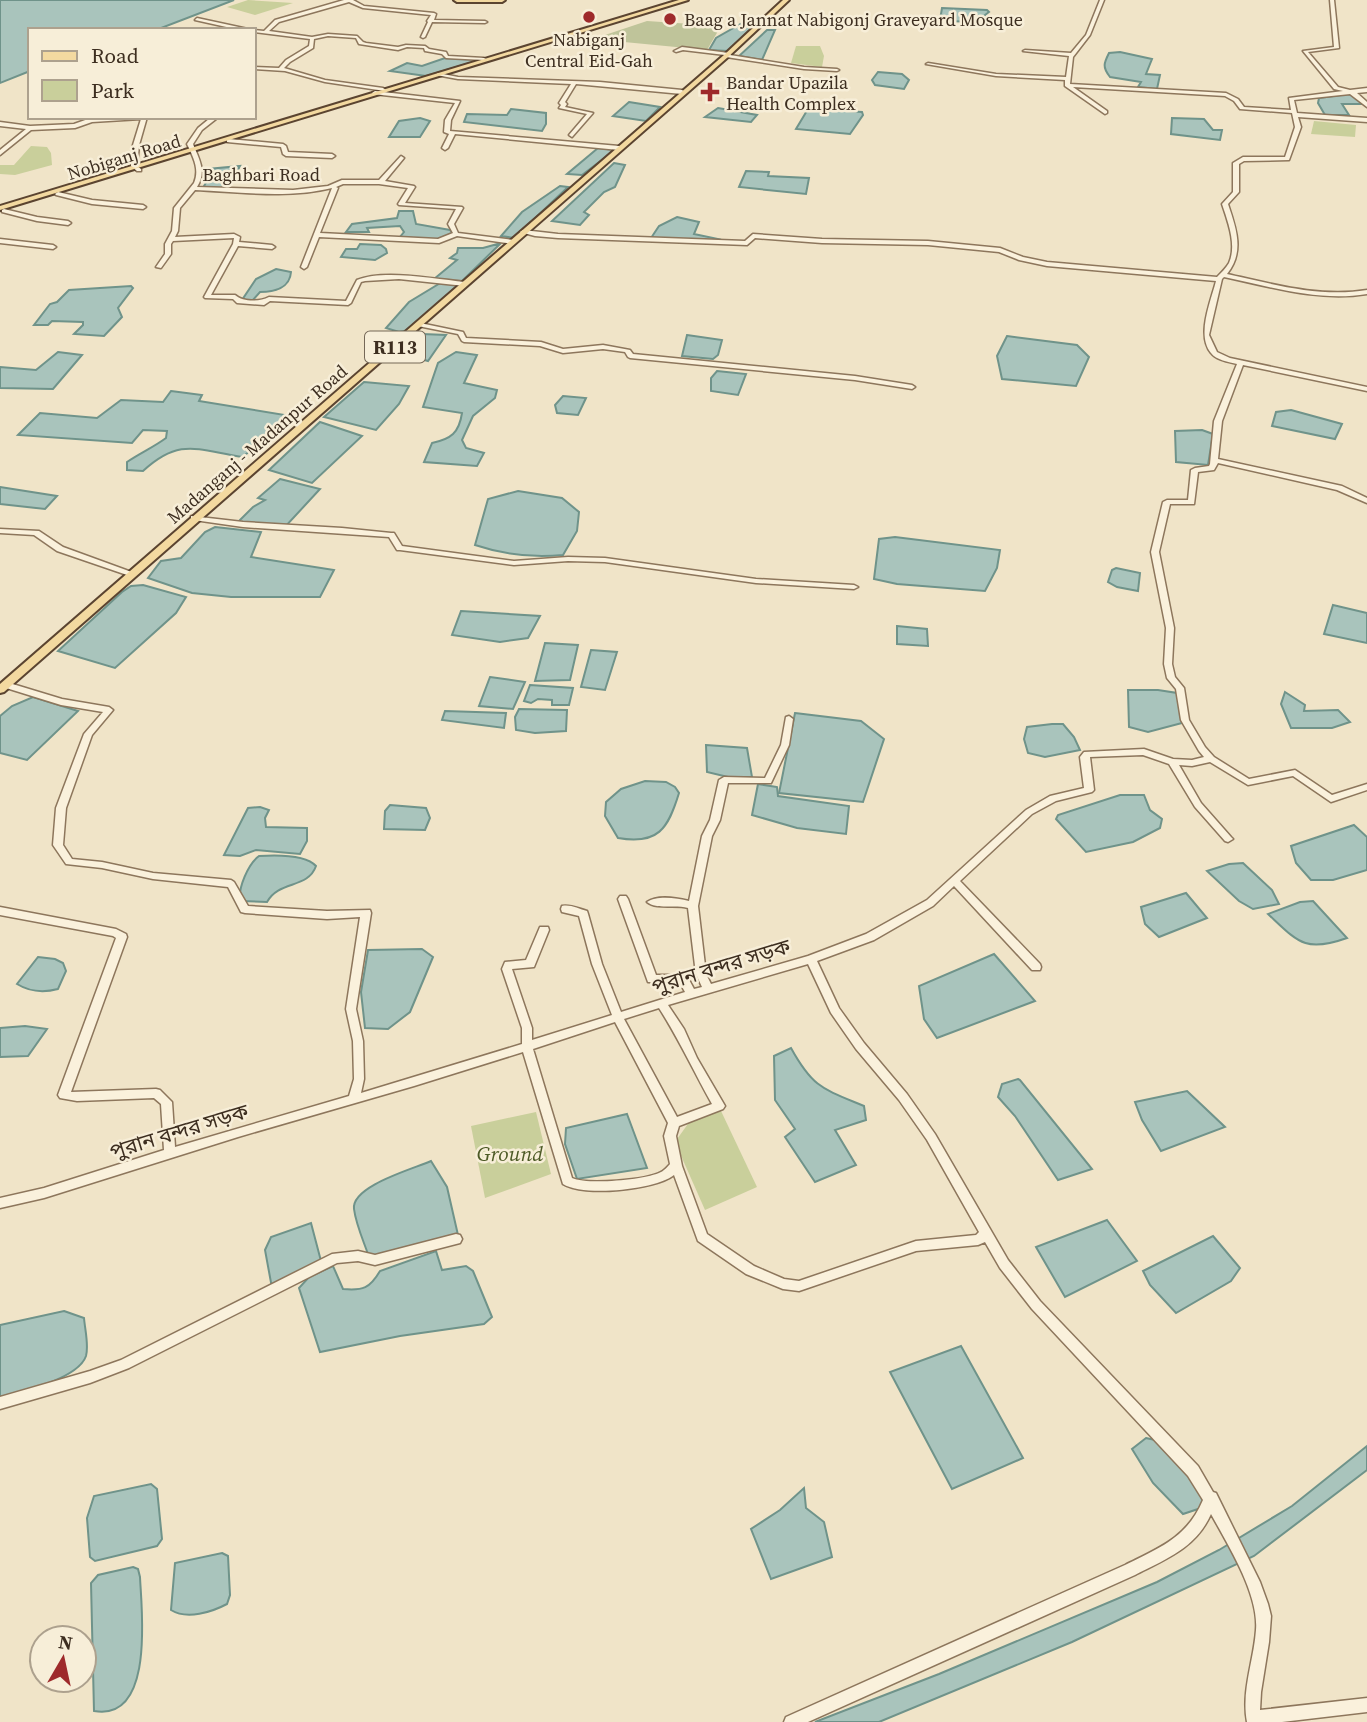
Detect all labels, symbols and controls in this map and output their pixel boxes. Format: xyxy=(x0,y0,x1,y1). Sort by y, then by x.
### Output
place label: Baag a Jannat Nabigonj Graveyard Mosque xyxy=(684,7,1023,32)
marker: Nabiganj Central Eid-Gah xyxy=(581,9,597,25)
marker: Baag a Jannat Nabigonj Graveyard Mosque xyxy=(662,11,678,27)
place label: Nabiganj Central Eid-Gah xyxy=(525,27,653,73)
legend xyxy=(28,28,256,119)
text: Road xyxy=(91,41,139,70)
place label: Bandar Upazila Health Complex xyxy=(726,70,856,116)
text: Park xyxy=(91,76,135,105)
marker: Bandar Upazila Health Complex xyxy=(700,82,720,102)
street label: Nobiganj Road xyxy=(64,128,184,186)
street label: Baghbari Road xyxy=(202,162,320,187)
road number: R113 xyxy=(365,332,425,362)
street label: Madanganj - Madanpur Road xyxy=(162,359,352,529)
street label: পুরান বন্দর সড়ক xyxy=(648,931,795,1001)
street label: পুরান বন্দর সড়ক xyxy=(106,1096,253,1166)
park label: Ground xyxy=(477,1139,543,1168)
north arrow xyxy=(28,1624,98,1694)
text: N xyxy=(57,1628,75,1656)

